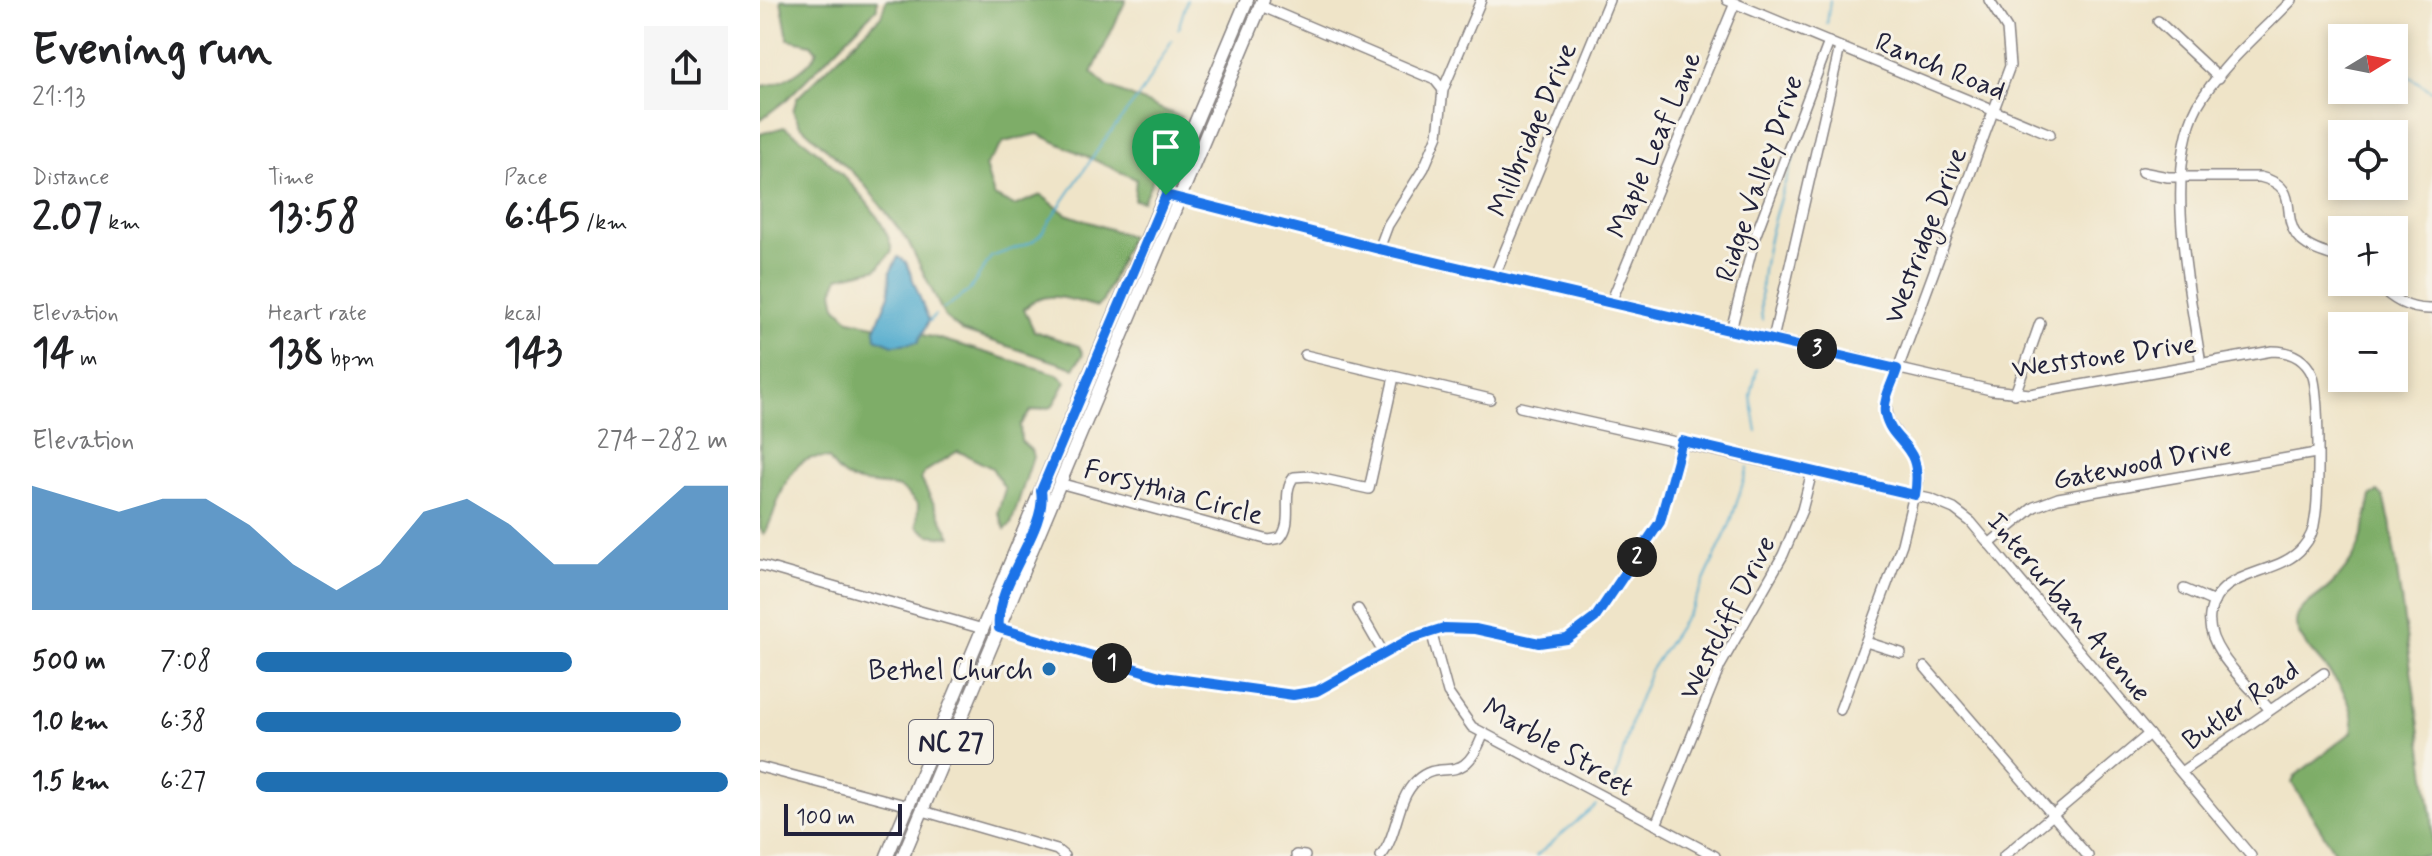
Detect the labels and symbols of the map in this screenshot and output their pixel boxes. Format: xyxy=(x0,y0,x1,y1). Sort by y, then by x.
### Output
street label: Ranch Road xyxy=(1869,24,2011,110)
north arrow xyxy=(2328,24,2408,104)
street label: Millbridge Drive xyxy=(1480,37,1587,223)
street label: Maple Leaf Lane xyxy=(1599,46,1711,244)
street label: Ridge Valley Drive xyxy=(1708,70,1815,288)
pin xyxy=(1132,113,1200,195)
street label: Westridge Drive xyxy=(1876,142,1979,330)
street label: Weststone Drive xyxy=(2010,326,2199,389)
pin: 3 xyxy=(1797,329,1837,369)
street label: Gatewood Drive xyxy=(2050,429,2235,500)
street label: Forsythia Circle xyxy=(1080,452,1267,535)
street label: Interurban Avenue xyxy=(1978,505,2159,710)
street label: Westcliff Drive xyxy=(1671,530,1785,707)
pin: 2 xyxy=(1617,537,1657,577)
pin: 1 xyxy=(1092,643,1132,683)
street label: Butler Road xyxy=(2176,652,2307,760)
place label: Bethel Church xyxy=(868,653,1033,690)
marker: Bethel Church xyxy=(1040,660,1058,678)
street label: Marble Street xyxy=(1475,690,1640,806)
road number: NC 27 xyxy=(909,720,993,764)
scale bar xyxy=(784,800,902,836)

